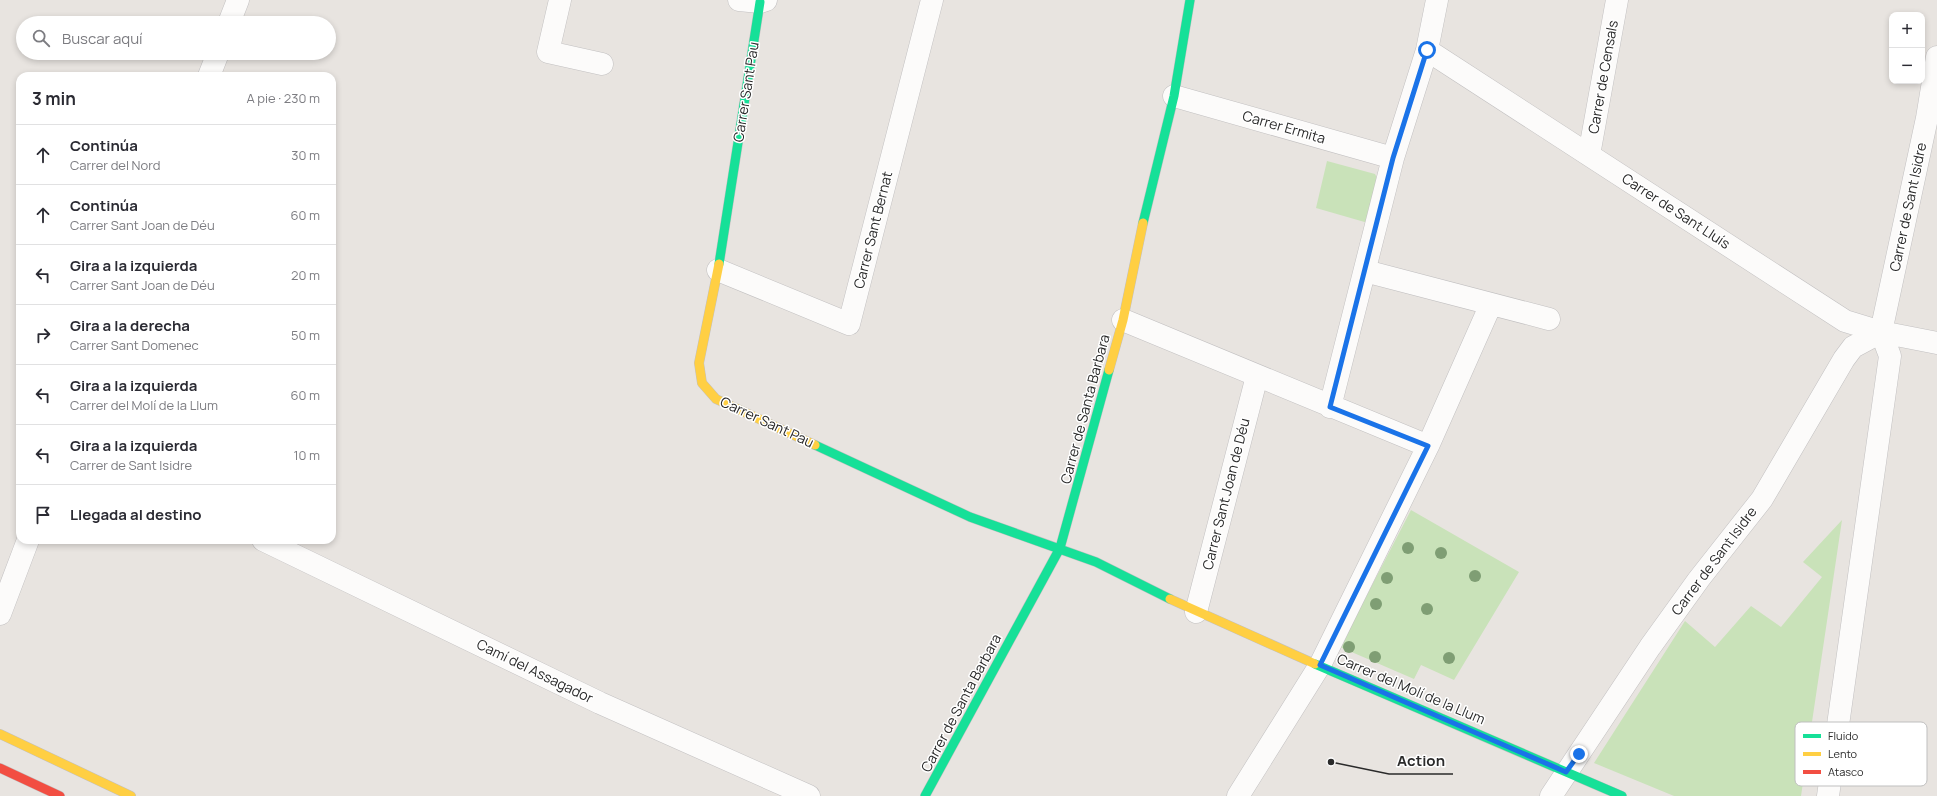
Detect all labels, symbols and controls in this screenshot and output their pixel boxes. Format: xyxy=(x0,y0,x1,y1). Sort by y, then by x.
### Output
map controls xyxy=(1889,12,1925,84)
button: + xyxy=(1889,12,1925,48)
search box xyxy=(16,16,336,60)
street label: Carrer de Censals xyxy=(1583,19,1622,135)
icon: search xyxy=(30,27,52,49)
text: Buscar aquí xyxy=(62,28,143,49)
street label: Carrer Sant Pau xyxy=(728,40,763,143)
route start xyxy=(1418,41,1436,59)
button: − xyxy=(1889,48,1925,84)
text: 3 min xyxy=(32,87,76,110)
text: A pie · 230 m xyxy=(247,89,320,107)
street label: Carrer Ermita xyxy=(1241,106,1328,147)
text: Continúa xyxy=(70,135,138,156)
street label: Carrer de Sant Isidre xyxy=(1885,141,1930,273)
icon: ahead xyxy=(32,144,54,166)
text: 30 m xyxy=(291,146,320,164)
text: Carrer del Nord xyxy=(70,156,160,174)
street label: Carrer de Sant Lluís xyxy=(1618,168,1734,253)
street label: Carrer Sant Bernat xyxy=(849,169,896,291)
text: Continúa xyxy=(70,195,138,216)
icon: ahead xyxy=(32,204,54,226)
text: 60 m xyxy=(290,206,320,224)
text: Carrer Sant Joan de Déu xyxy=(70,216,215,234)
text: Gira a la izquierda xyxy=(70,255,197,276)
icon: left xyxy=(32,264,54,286)
text: 20 m xyxy=(291,266,320,284)
text: Carrer Sant Joan de Déu xyxy=(70,276,215,294)
text: Gira a la derecha xyxy=(70,315,190,336)
icon: right xyxy=(32,324,54,346)
text: 50 m xyxy=(291,326,320,344)
street label: Carrer de Santa Barbara xyxy=(1055,332,1114,486)
text: Carrer Sant Domenec xyxy=(70,336,199,354)
text: Gira a la izquierda xyxy=(70,375,197,396)
icon: left xyxy=(32,384,54,406)
text: 60 m xyxy=(290,386,320,404)
street label: Carrer Sant Pau xyxy=(717,392,817,452)
text: Carrer del Molí de la Llum xyxy=(70,396,218,414)
street label: Carrer Sant Joan de Déu xyxy=(1197,416,1254,572)
text: Gira a la izquierda xyxy=(70,435,197,456)
icon: left xyxy=(32,444,54,466)
text: 10 m xyxy=(293,446,320,464)
text: Carrer de Sant Isidre xyxy=(70,456,192,474)
street label: Carrer de Sant Isidre xyxy=(1666,502,1761,619)
icon: arrive xyxy=(32,504,54,526)
text: Llegada al destino xyxy=(70,504,202,525)
street label: Carrer de Santa Barbara xyxy=(916,630,1005,775)
street label: Camí del Assagador xyxy=(474,634,597,707)
street label: Carrer del Molí de la Llum xyxy=(1334,649,1488,728)
legend xyxy=(1795,722,1927,786)
text: Fluido xyxy=(1828,728,1859,743)
route end xyxy=(1570,745,1588,763)
text: Lento xyxy=(1828,746,1858,761)
callout: Action xyxy=(1389,747,1453,774)
text: Action xyxy=(1397,750,1445,771)
text: Atasco xyxy=(1828,764,1864,779)

